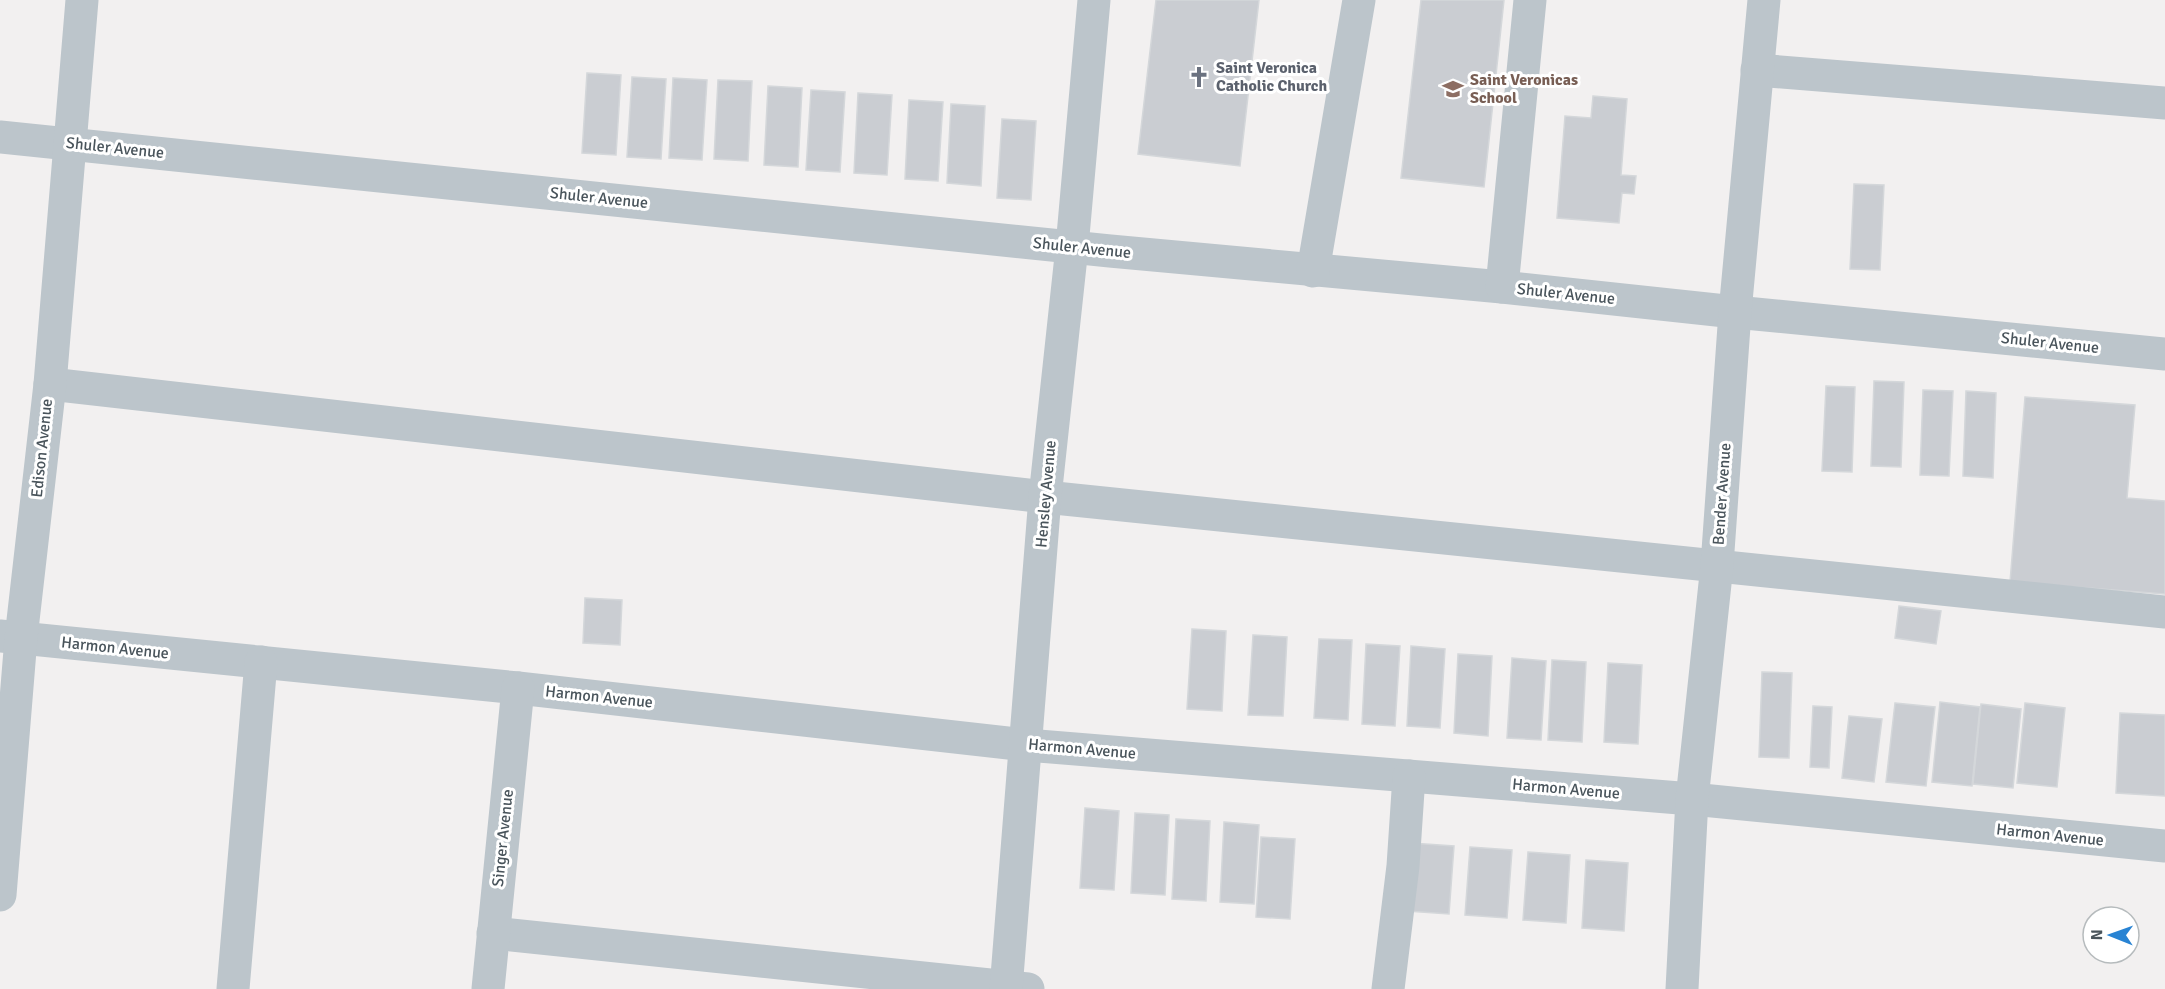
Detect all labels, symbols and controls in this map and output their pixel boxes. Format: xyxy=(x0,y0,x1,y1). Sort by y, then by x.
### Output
place label: Saint Veronica Catholic Church xyxy=(1216,58,1327,96)
church icon: Saint Veronica Catholic Church xyxy=(1187,65,1211,89)
place label: Saint Veronicas School xyxy=(1470,70,1578,108)
school or university icon: Saint Veronicas School xyxy=(1441,77,1465,101)
street label: Shuler Avenue xyxy=(65,133,165,163)
street label: Shuler Avenue xyxy=(549,183,649,213)
street label: Shuler Avenue xyxy=(1032,233,1132,263)
street label: Shuler Avenue xyxy=(1516,279,1616,309)
street label: Shuler Avenue xyxy=(2000,328,2100,358)
street label: Edison Avenue xyxy=(27,398,57,498)
street label: Hensley Avenue xyxy=(1031,439,1061,549)
street label: Bender Avenue xyxy=(1708,442,1736,546)
street label: Harmon Avenue xyxy=(60,632,170,664)
street label: Harmon Avenue xyxy=(544,681,654,713)
street label: Harmon Avenue xyxy=(1027,734,1137,764)
street label: Harmon Avenue xyxy=(1511,774,1621,804)
street label: Singer Avenue xyxy=(488,788,518,888)
street label: Harmon Avenue xyxy=(1995,819,2105,851)
north arrow xyxy=(2081,905,2141,965)
text: N xyxy=(2087,929,2107,940)

